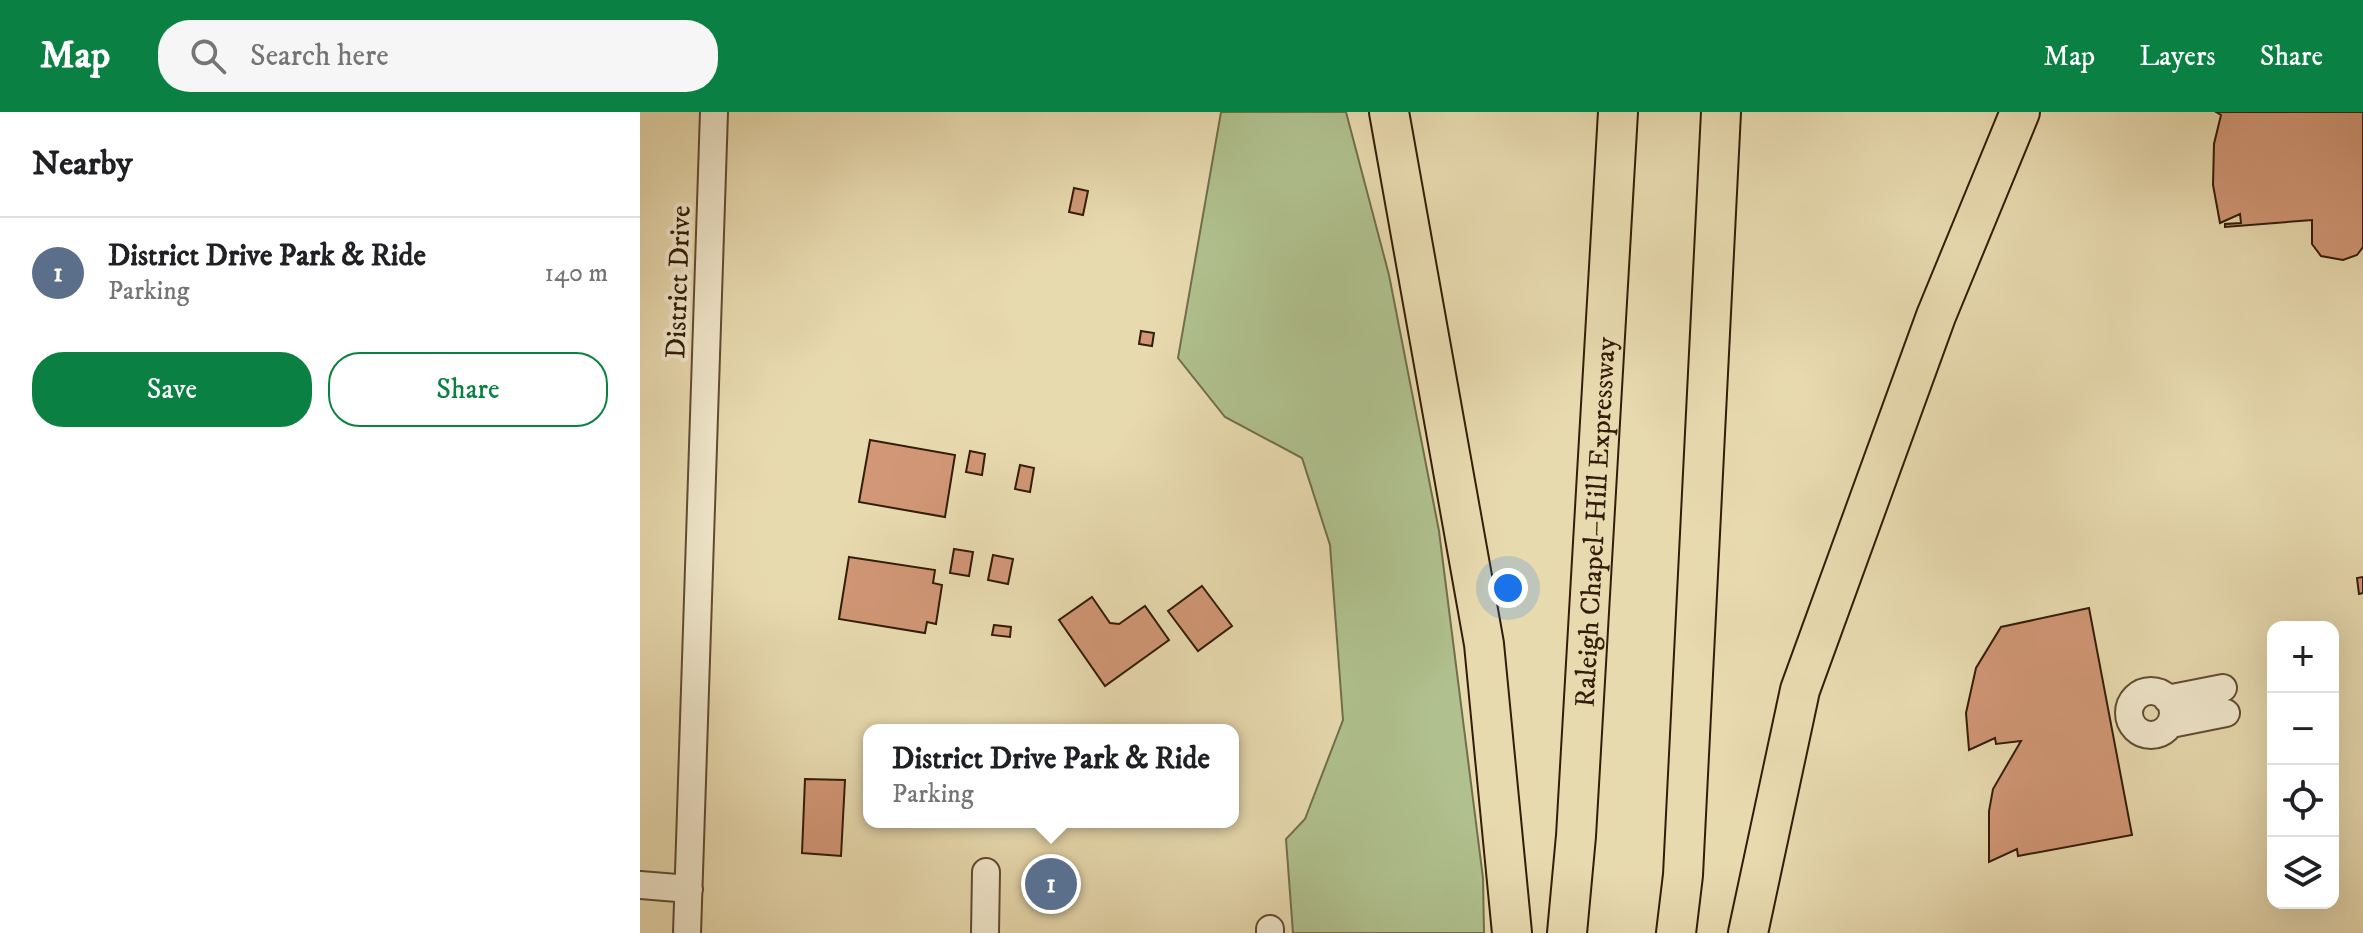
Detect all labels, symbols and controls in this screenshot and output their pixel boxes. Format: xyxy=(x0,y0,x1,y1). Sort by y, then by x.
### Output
search box xyxy=(158,20,718,92)
text: Map xyxy=(40,32,110,80)
icon: search xyxy=(186,34,230,78)
text: Search here xyxy=(250,38,389,75)
text: Map xyxy=(2044,39,2095,74)
text: Layers xyxy=(2139,39,2216,74)
text: Share xyxy=(2260,39,2323,74)
text: Nearby xyxy=(32,143,133,185)
street label: District Drive xyxy=(658,205,699,359)
text: District Drive Park & Ride xyxy=(108,238,426,275)
text: 1 xyxy=(53,257,63,290)
text: 140 m xyxy=(544,257,608,290)
text: Parking xyxy=(108,275,190,308)
street label: Raleigh Chapel–Hill Expressway xyxy=(1568,335,1624,708)
button: Save xyxy=(32,352,312,427)
button: Share xyxy=(328,352,608,427)
your location xyxy=(1488,568,1528,608)
map controls xyxy=(2267,621,2339,909)
button: + xyxy=(2267,621,2339,693)
button: − xyxy=(2267,693,2339,765)
popup xyxy=(863,724,1239,828)
text: District Drive Park & Ride xyxy=(892,741,1210,778)
button: locate xyxy=(2267,765,2339,837)
text: Parking xyxy=(892,778,974,811)
button: layers xyxy=(2267,837,2339,909)
pin: 1 xyxy=(1025,854,1077,914)

